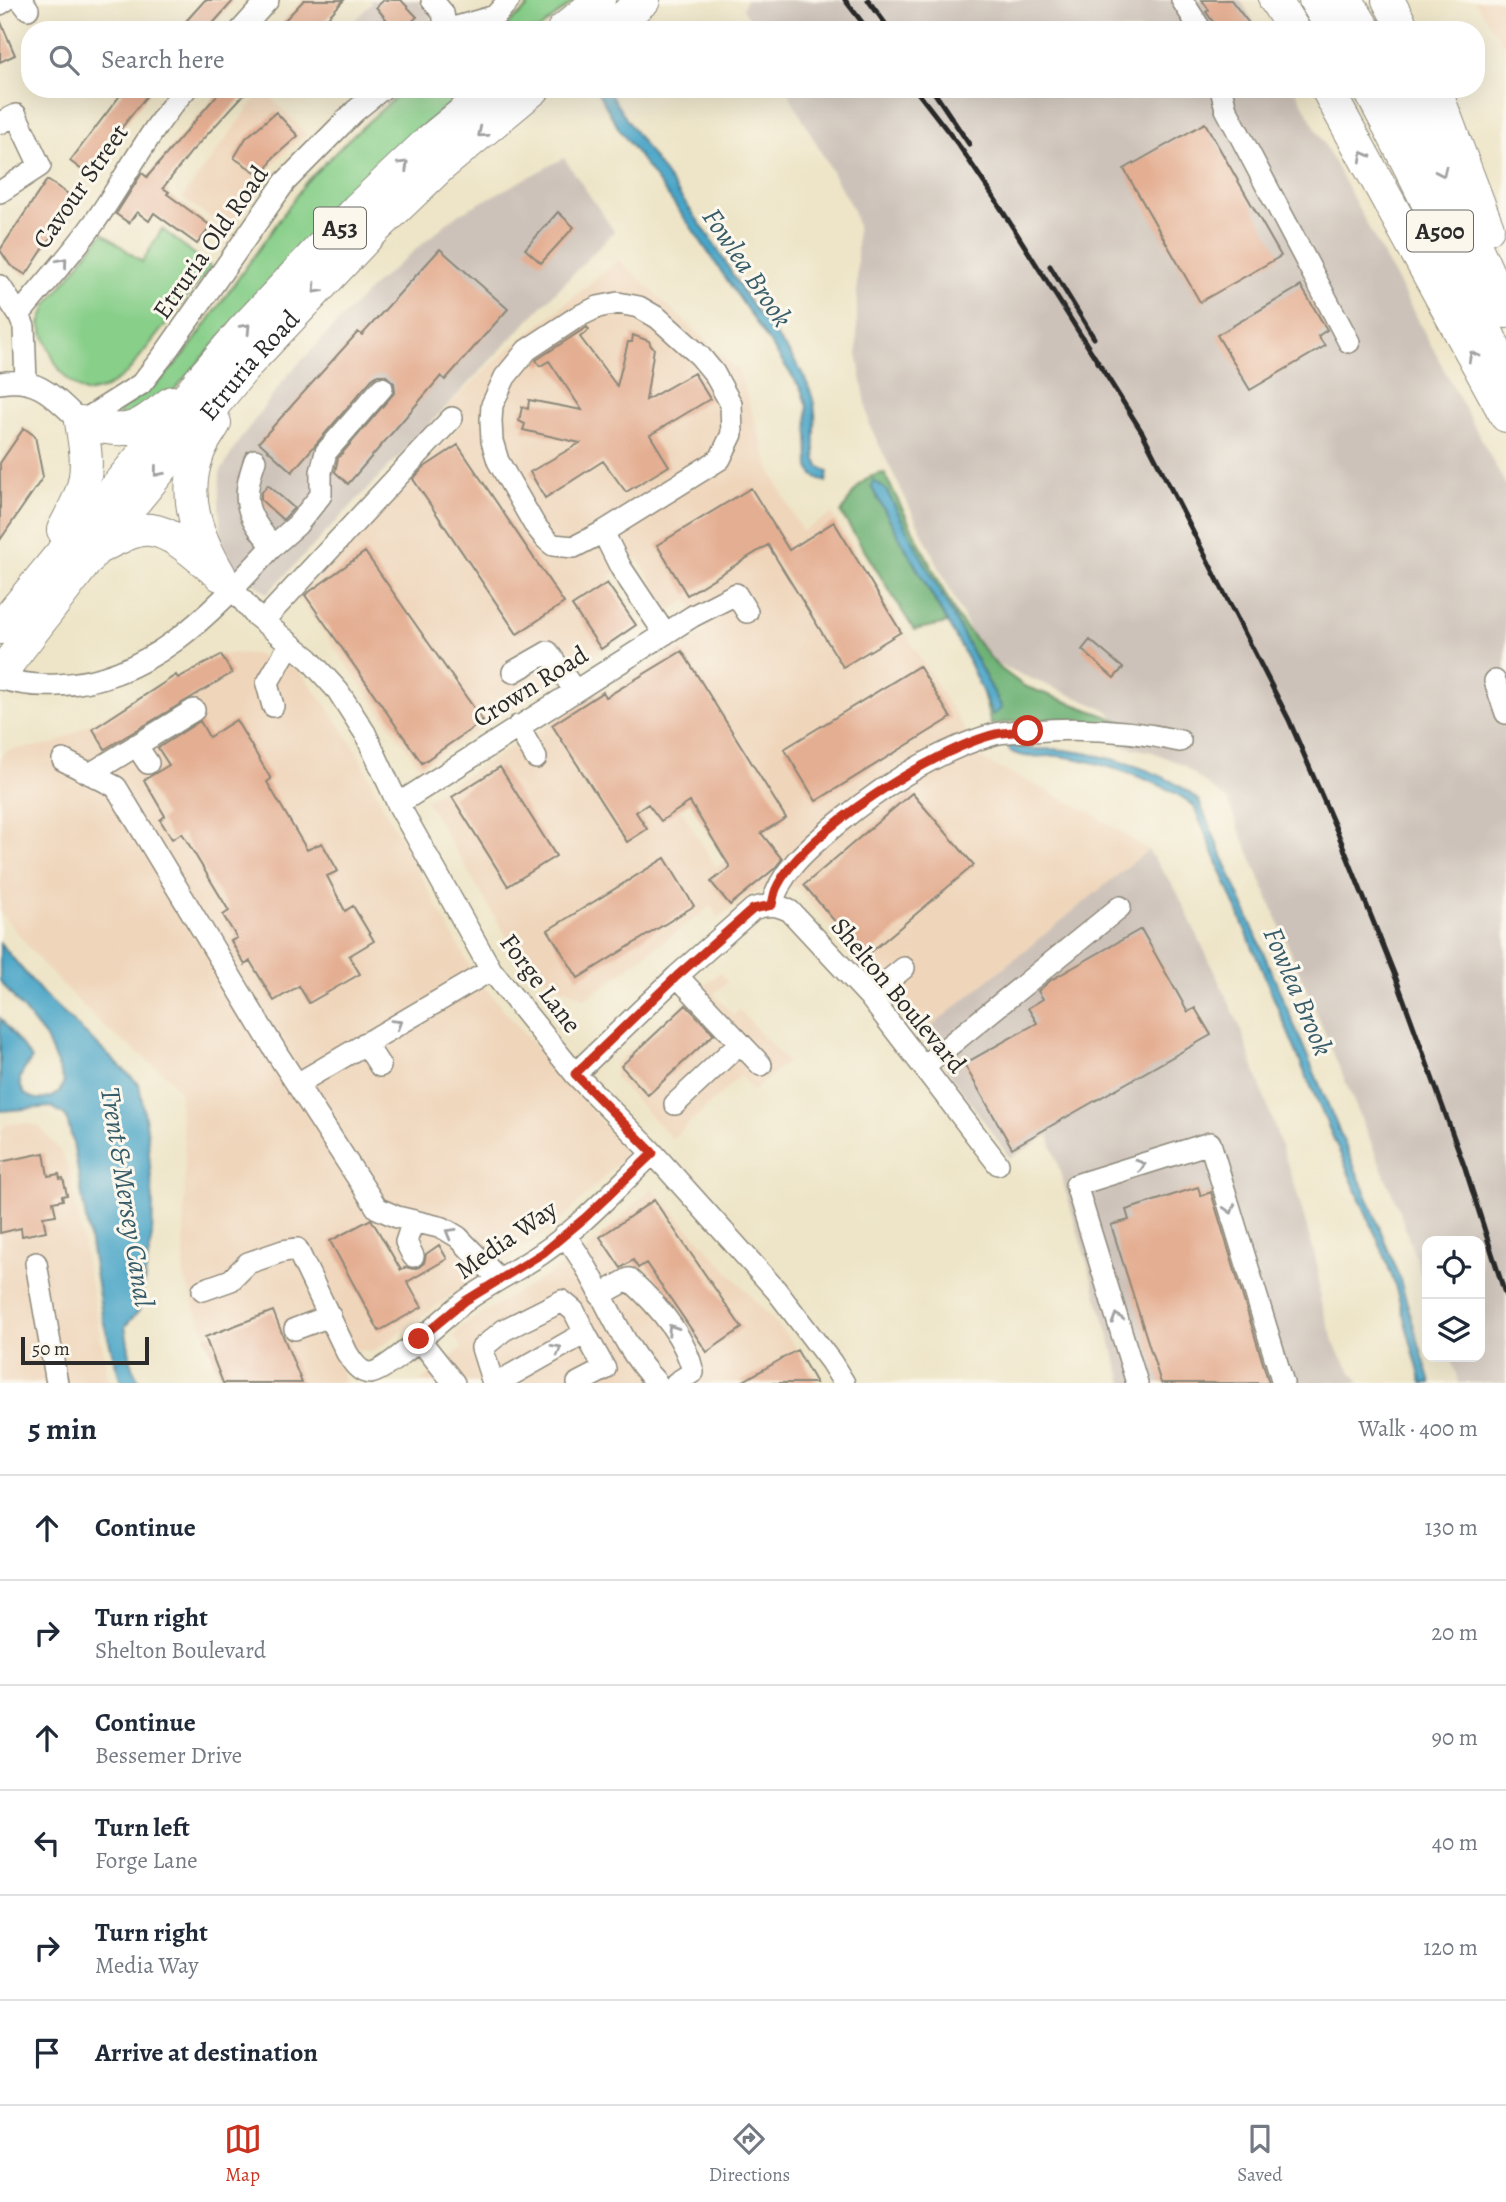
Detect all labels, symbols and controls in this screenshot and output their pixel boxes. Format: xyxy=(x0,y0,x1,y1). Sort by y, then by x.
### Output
search box xyxy=(21,21,1485,98)
icon: search xyxy=(45,41,83,79)
text: Search here xyxy=(101,42,225,77)
street label: Cavour Street xyxy=(24,116,137,256)
one-way arrow xyxy=(477,125,490,137)
one-way arrow xyxy=(1359,151,1372,163)
street label: Etruria Old Road xyxy=(144,158,276,326)
one-way arrow xyxy=(396,160,409,173)
one-way arrow xyxy=(1433,165,1447,177)
water label: Fowlea Brook xyxy=(693,200,801,335)
road number: A53 xyxy=(314,208,366,248)
road number: A500 xyxy=(1407,210,1473,252)
one-way arrow xyxy=(55,258,67,271)
one-way arrow xyxy=(313,281,326,294)
street label: Etruria Road xyxy=(191,302,308,428)
one-way arrow xyxy=(238,323,250,336)
one-way arrow xyxy=(1468,350,1481,363)
one-way arrow xyxy=(154,464,166,477)
street label: Crown Road xyxy=(466,637,595,736)
route start xyxy=(1012,715,1043,746)
street label: Shelton Boulevard xyxy=(823,910,974,1081)
water label: Fowlea Brook xyxy=(1254,921,1342,1062)
street label: Forge Lane xyxy=(492,926,590,1040)
one-way arrow xyxy=(390,1019,403,1032)
water label: Trent & Mersey Canal xyxy=(91,1085,163,1310)
one-way arrow xyxy=(1135,1158,1147,1173)
street label: Media Way xyxy=(448,1191,565,1287)
one-way arrow xyxy=(1221,1202,1236,1214)
one-way arrow xyxy=(444,1228,457,1241)
map controls xyxy=(1422,1236,1485,1362)
button: locate xyxy=(1422,1236,1485,1299)
button: layers xyxy=(1422,1299,1485,1362)
one-way arrow xyxy=(1110,1312,1125,1324)
route end xyxy=(403,1323,434,1354)
one-way arrow xyxy=(668,1324,680,1337)
scale bar xyxy=(21,1334,149,1366)
text: 50 m xyxy=(32,1336,70,1362)
one-way arrow xyxy=(549,1344,562,1357)
text: 5 min xyxy=(28,1409,97,1449)
text: Walk · 400 m xyxy=(1358,1413,1478,1444)
icon: ahead xyxy=(28,1509,66,1547)
text: Continue xyxy=(95,1510,196,1545)
text: 130 m xyxy=(1425,1512,1478,1543)
text: Turn right xyxy=(95,1600,208,1635)
icon: right xyxy=(28,1614,66,1652)
text: 20 m xyxy=(1431,1617,1478,1648)
text: Shelton Boulevard xyxy=(95,1635,266,1666)
text: Continue xyxy=(95,1705,196,1740)
icon: ahead xyxy=(28,1719,66,1757)
text: 90 m xyxy=(1432,1722,1478,1753)
text: Bessemer Drive xyxy=(95,1740,242,1771)
text: Turn left xyxy=(95,1810,190,1845)
icon: left xyxy=(28,1824,66,1862)
text: 40 m xyxy=(1432,1827,1478,1858)
text: Forge Lane xyxy=(95,1845,198,1876)
text: Turn right xyxy=(95,1915,208,1950)
icon: right xyxy=(28,1929,66,1967)
text: 120 m xyxy=(1423,1932,1478,1963)
text: Media Way xyxy=(95,1950,199,1981)
icon: arrive xyxy=(28,2034,66,2072)
text: Arrive at destination xyxy=(95,2035,318,2070)
tab: Map xyxy=(224,2120,262,2188)
tab: Directions xyxy=(709,2120,790,2188)
tab: Saved xyxy=(1237,2120,1282,2188)

